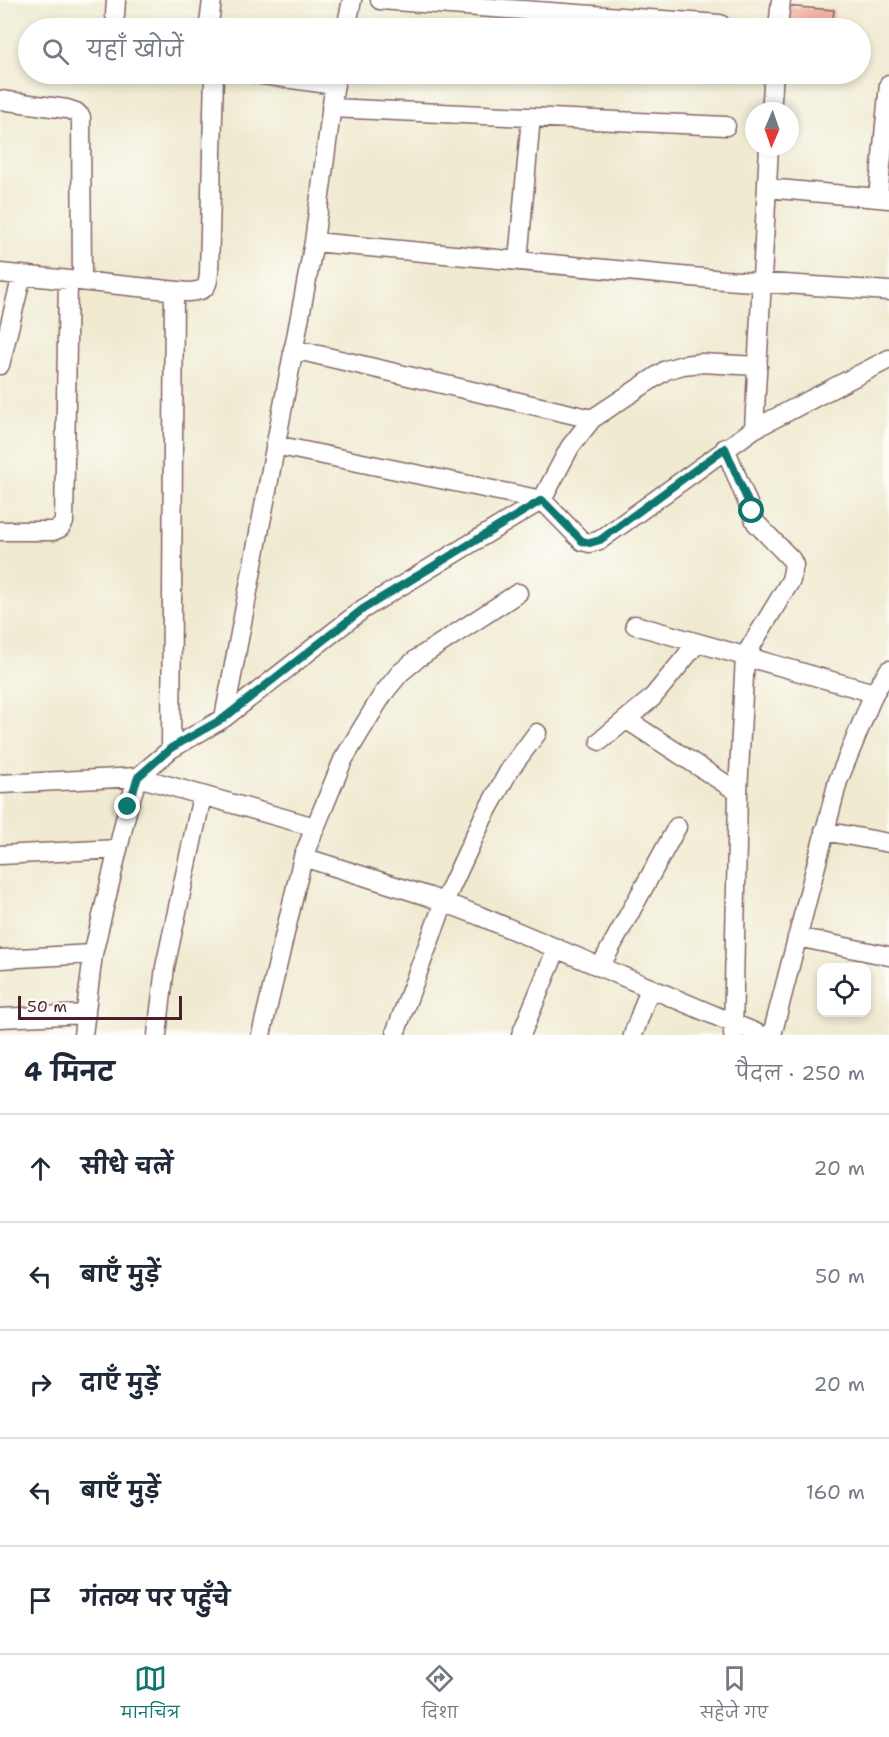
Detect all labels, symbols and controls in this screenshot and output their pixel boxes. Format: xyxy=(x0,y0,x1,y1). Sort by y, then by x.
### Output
search box xyxy=(18,18,871,84)
icon: search xyxy=(39,35,72,68)
text: यहाँ खोजें xyxy=(87,35,183,64)
north arrow xyxy=(745,102,799,156)
route start xyxy=(738,497,764,523)
route end xyxy=(114,793,140,819)
map controls xyxy=(817,963,871,1017)
button: locate xyxy=(817,963,871,1017)
scale bar xyxy=(18,993,182,1020)
text: 50 m xyxy=(27,996,67,1017)
text: 4 मिनट xyxy=(24,1054,114,1089)
text: पैदल · 250 m xyxy=(736,1060,865,1086)
icon: ahead xyxy=(24,1152,57,1185)
text: सीधे चलें xyxy=(81,1152,173,1181)
text: 20 m xyxy=(814,1155,865,1181)
icon: left xyxy=(24,1260,57,1293)
text: बाएँ मुड़ें xyxy=(81,1260,160,1289)
text: 50 m xyxy=(815,1263,865,1289)
icon: right xyxy=(24,1368,57,1401)
text: दाएँ मुड़ें xyxy=(81,1368,160,1397)
text: 20 m xyxy=(814,1371,865,1397)
icon: left xyxy=(24,1476,57,1509)
text: बाएँ मुड़ें xyxy=(81,1476,160,1505)
text: 160 m xyxy=(806,1479,865,1505)
icon: arrive xyxy=(24,1584,57,1617)
text: गंतव्य पर पहुँचे xyxy=(81,1584,230,1613)
tab: मानचित्र xyxy=(121,1662,180,1730)
tab: दिशा xyxy=(422,1662,458,1730)
tab: सहेजे गए xyxy=(700,1662,768,1730)

